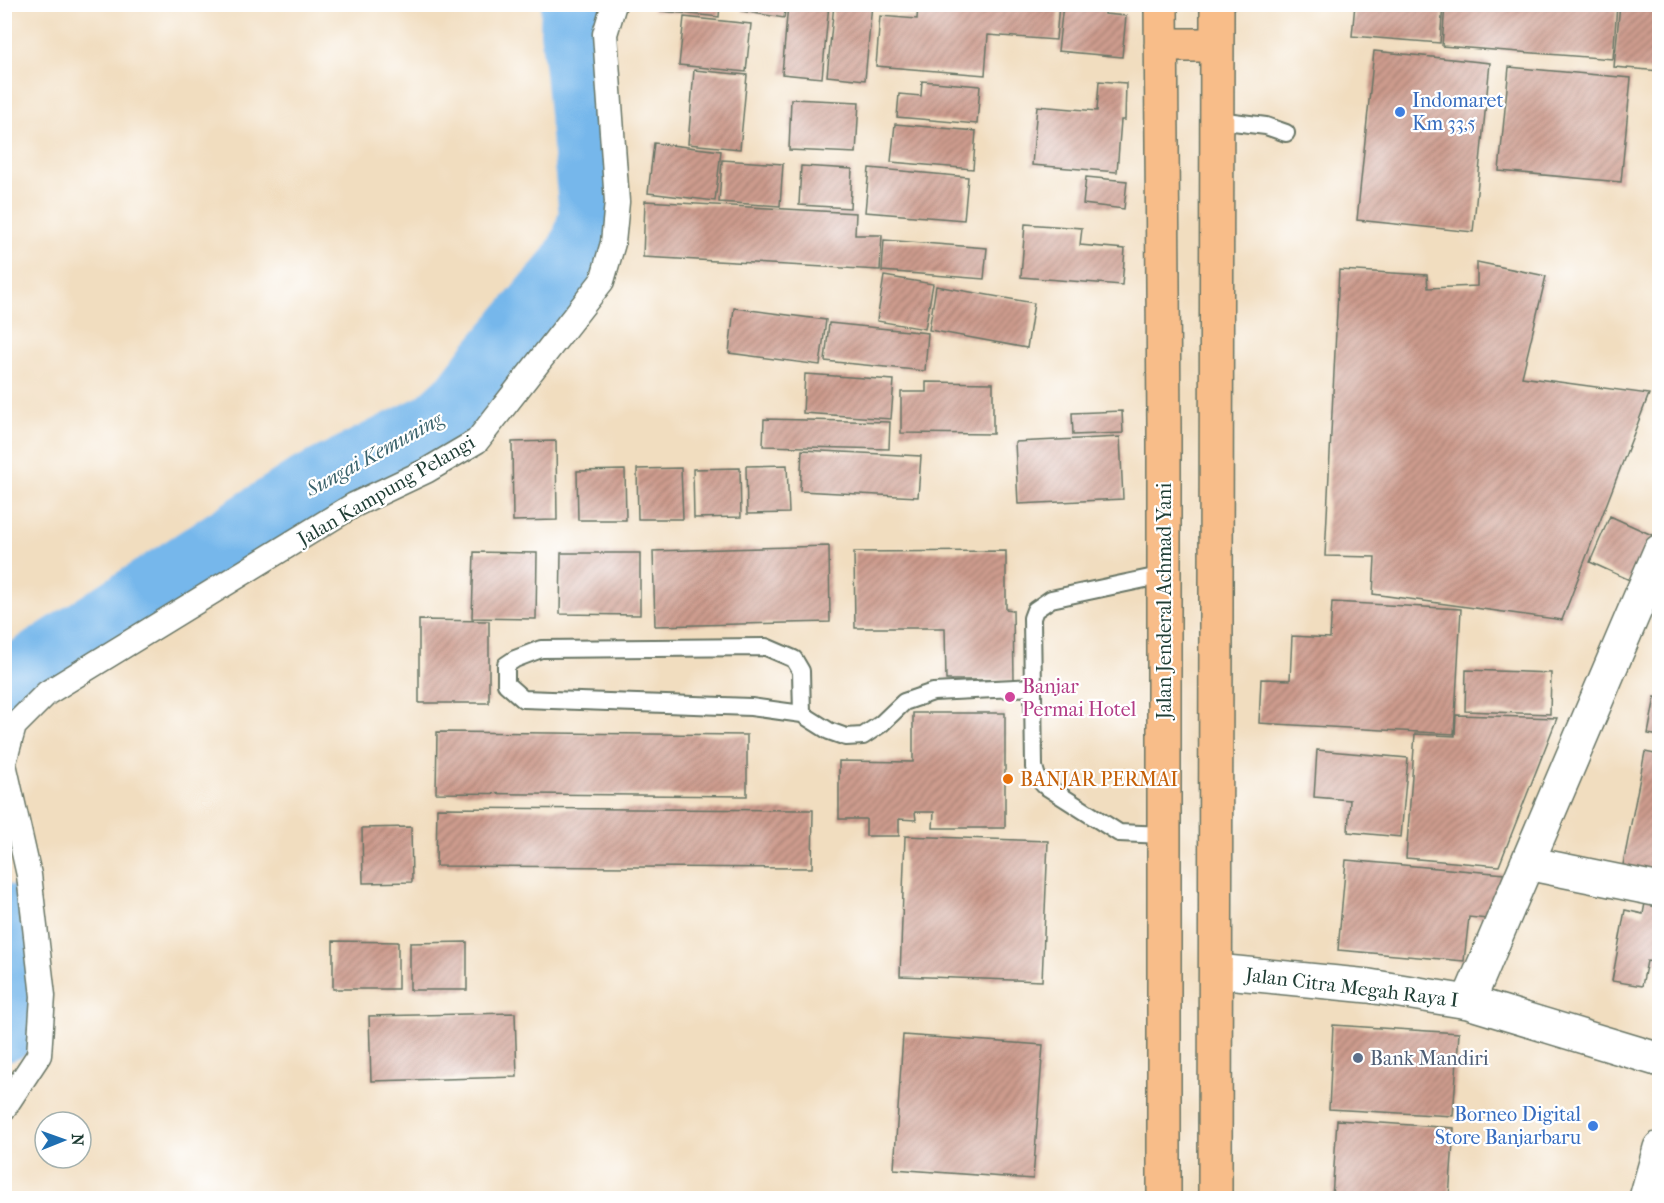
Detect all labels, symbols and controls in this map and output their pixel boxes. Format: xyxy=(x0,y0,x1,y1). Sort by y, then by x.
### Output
place label: Indomaret Km 33,5 xyxy=(1412,89,1504,135)
marker: Indomaret Km 33,5 xyxy=(1393,105,1407,119)
water label: Sungai Kemuning xyxy=(301,406,447,502)
street label: Jalan Kampung Pelangi xyxy=(292,430,479,552)
street label: Jalan Jenderal Achmad Yani xyxy=(1153,483,1176,721)
place label: Banjar Permai Hotel xyxy=(1022,675,1137,721)
marker: Banjar Permai Hotel xyxy=(1003,690,1017,704)
place label: BANJAR PERMAI xyxy=(1020,768,1178,791)
marker: BANJAR PERMAI xyxy=(1001,772,1015,786)
street label: Jalan Citra Megah Raya I xyxy=(1242,963,1460,1012)
place label: Bank Mandiri xyxy=(1370,1047,1489,1070)
marker: Bank Mandiri xyxy=(1351,1051,1365,1065)
place label: Borneo Digital Store Banjarbaru xyxy=(1435,1103,1582,1149)
north arrow xyxy=(33,1110,93,1170)
marker: Borneo Digital Store Banjarbaru xyxy=(1586,1119,1600,1133)
text: N xyxy=(68,1134,87,1147)

